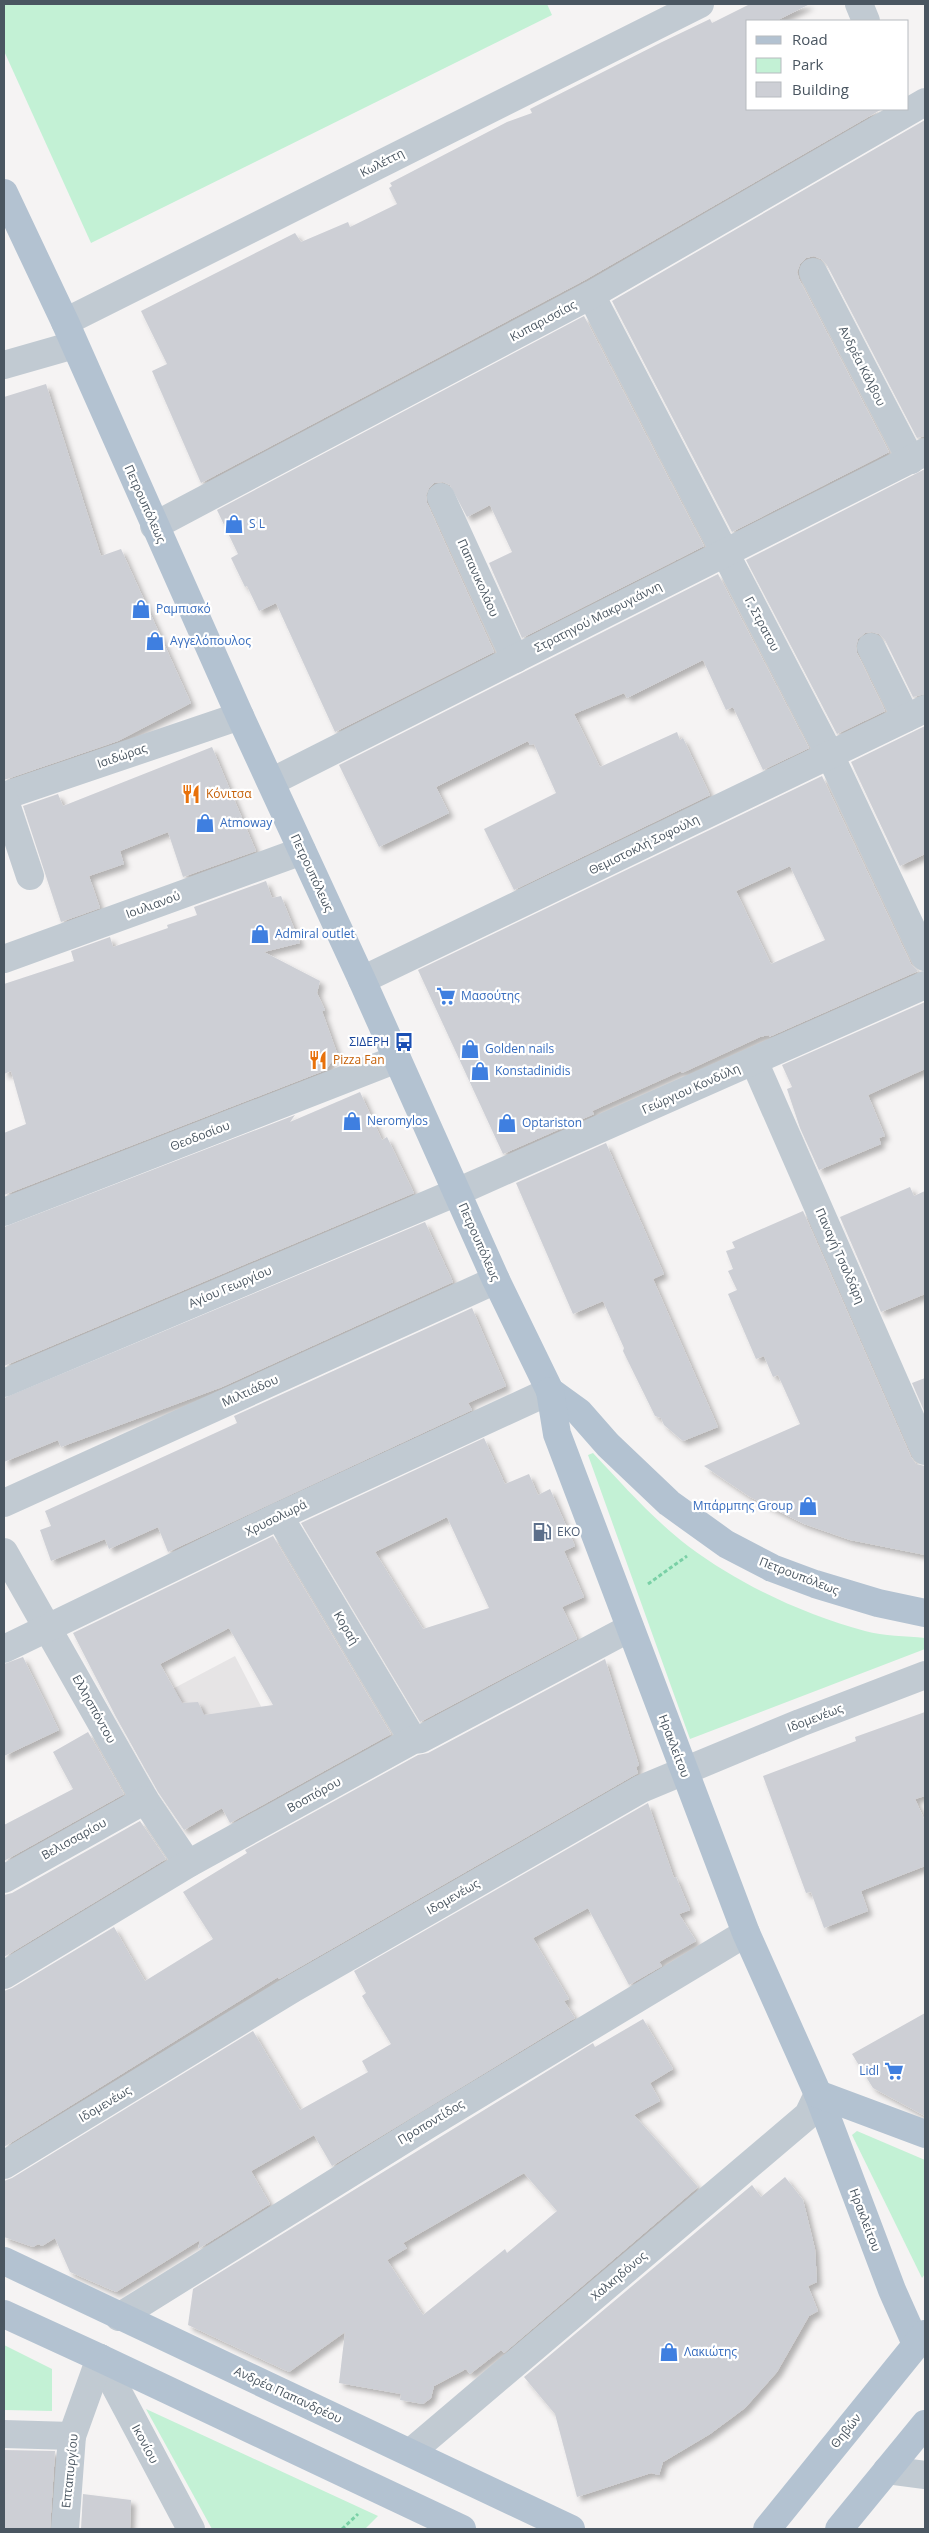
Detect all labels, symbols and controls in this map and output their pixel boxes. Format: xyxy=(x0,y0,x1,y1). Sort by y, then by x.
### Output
legend xyxy=(746,20,909,110)
text: Road xyxy=(792,29,828,49)
text: Park xyxy=(792,54,823,74)
text: Building xyxy=(792,79,849,99)
street label: Κωλέττη xyxy=(357,144,407,181)
street label: Κυπαρισσίας xyxy=(507,296,579,345)
street label: Ανδρέα Κάλβου xyxy=(835,323,890,409)
street label: Πετρουπόλεως xyxy=(121,462,170,546)
shop icon: S L xyxy=(223,513,245,535)
place label: S L xyxy=(249,515,265,532)
street label: Παπανικολάου xyxy=(454,536,503,619)
street label: Στρατηγού Μακρυγιάννη xyxy=(531,577,664,656)
street label: Γ. Στρατου xyxy=(741,593,784,654)
shop icon: Ραμπισκό xyxy=(130,598,152,620)
place label: Ραμπισκό xyxy=(156,600,211,617)
shop icon: Αγγελόπουλος xyxy=(144,630,166,652)
place label: Αγγελόπουλος xyxy=(170,632,251,649)
street label: Ισιδώρας xyxy=(95,739,149,772)
restaurant icon: Κόνιτσα xyxy=(180,783,202,805)
place label: Κόνιτσα xyxy=(206,785,252,802)
street label: Θεμιστοκλή Σοφούλη xyxy=(586,810,702,879)
shop icon: Atmoway xyxy=(194,812,216,834)
place label: Atmoway xyxy=(220,814,273,831)
street label: Πετρουπόλεως xyxy=(287,831,338,915)
street label: Ιουλιανού xyxy=(123,887,182,922)
shop icon: Admiral outlet xyxy=(249,923,271,945)
place label: Admiral outlet xyxy=(275,925,355,942)
supermarket icon: Μασούτης xyxy=(435,985,457,1007)
place label: Μασούτης xyxy=(461,987,520,1004)
bus stop icon: ΣΙΔΕΡΗ xyxy=(393,1031,415,1053)
place label: ΣΙΔΕΡΗ xyxy=(349,1033,389,1050)
shop icon: Golden nails xyxy=(459,1038,481,1060)
place label: Golden nails xyxy=(485,1040,555,1057)
restaurant icon: Pizza Fan xyxy=(307,1049,329,1071)
place label: Pizza Fan xyxy=(333,1051,385,1068)
street label: Γεώργιου Κονδύλη xyxy=(639,1059,743,1118)
shop icon: Konstadinidis xyxy=(469,1060,491,1082)
place label: Konstadinidis xyxy=(495,1062,571,1079)
shop icon: Neromylos xyxy=(341,1110,363,1132)
place label: Neromylos xyxy=(367,1112,428,1129)
shop icon: Optariston xyxy=(496,1112,518,1134)
place label: Optariston xyxy=(522,1114,582,1131)
street label: Θεοδοσίου xyxy=(168,1116,232,1155)
street label: Πετρουπόλεως xyxy=(455,1200,504,1284)
street label: Παναγή Τσαλδάρη xyxy=(812,1205,869,1306)
street label: Αγίου Γεωργίου xyxy=(186,1261,274,1312)
street label: Μιλτιάδου xyxy=(219,1371,281,1411)
street label: Χρυσολωρά xyxy=(242,1495,310,1540)
shop icon: Μπάρμπης Group xyxy=(797,1495,819,1517)
place label: Μπάρμπης Group xyxy=(693,1497,793,1514)
fuel station icon: ΕΚΟ xyxy=(531,1521,553,1543)
place label: ΕΚΟ xyxy=(557,1523,580,1540)
street label: Πετρουπόλεως xyxy=(757,1553,842,1599)
street label: Κοραή xyxy=(330,1608,363,1648)
street label: Ελλησπόντου xyxy=(69,1671,120,1746)
street label: Ιδομενέως xyxy=(785,1699,845,1736)
street label: Ηρακλείτου xyxy=(655,1712,694,1780)
street label: Βοσπόρου xyxy=(284,1773,344,1816)
street label: Βελισσαρίου xyxy=(38,1814,109,1863)
street label: Ιδομενέως xyxy=(423,1875,482,1918)
supermarket icon: Lidl xyxy=(883,2060,905,2082)
place label: Lidl xyxy=(859,2062,879,2079)
street label: Ιδομενέως xyxy=(75,2081,134,2126)
street label: Προποντίδος xyxy=(394,2095,467,2148)
street label: Ηρακλείτου xyxy=(846,2186,885,2254)
street label: Χαλκηδόνος xyxy=(587,2247,650,2304)
shop icon: Λακιώτης xyxy=(658,2341,680,2363)
place label: Λακιώτης xyxy=(684,2343,737,2360)
street label: Ανδρέα Παπανδρέου xyxy=(232,2362,345,2427)
street label: Θηβών xyxy=(826,2410,865,2452)
street label: Ικονίου xyxy=(128,2421,163,2466)
street label: Επταπυργίου xyxy=(57,2433,82,2509)

